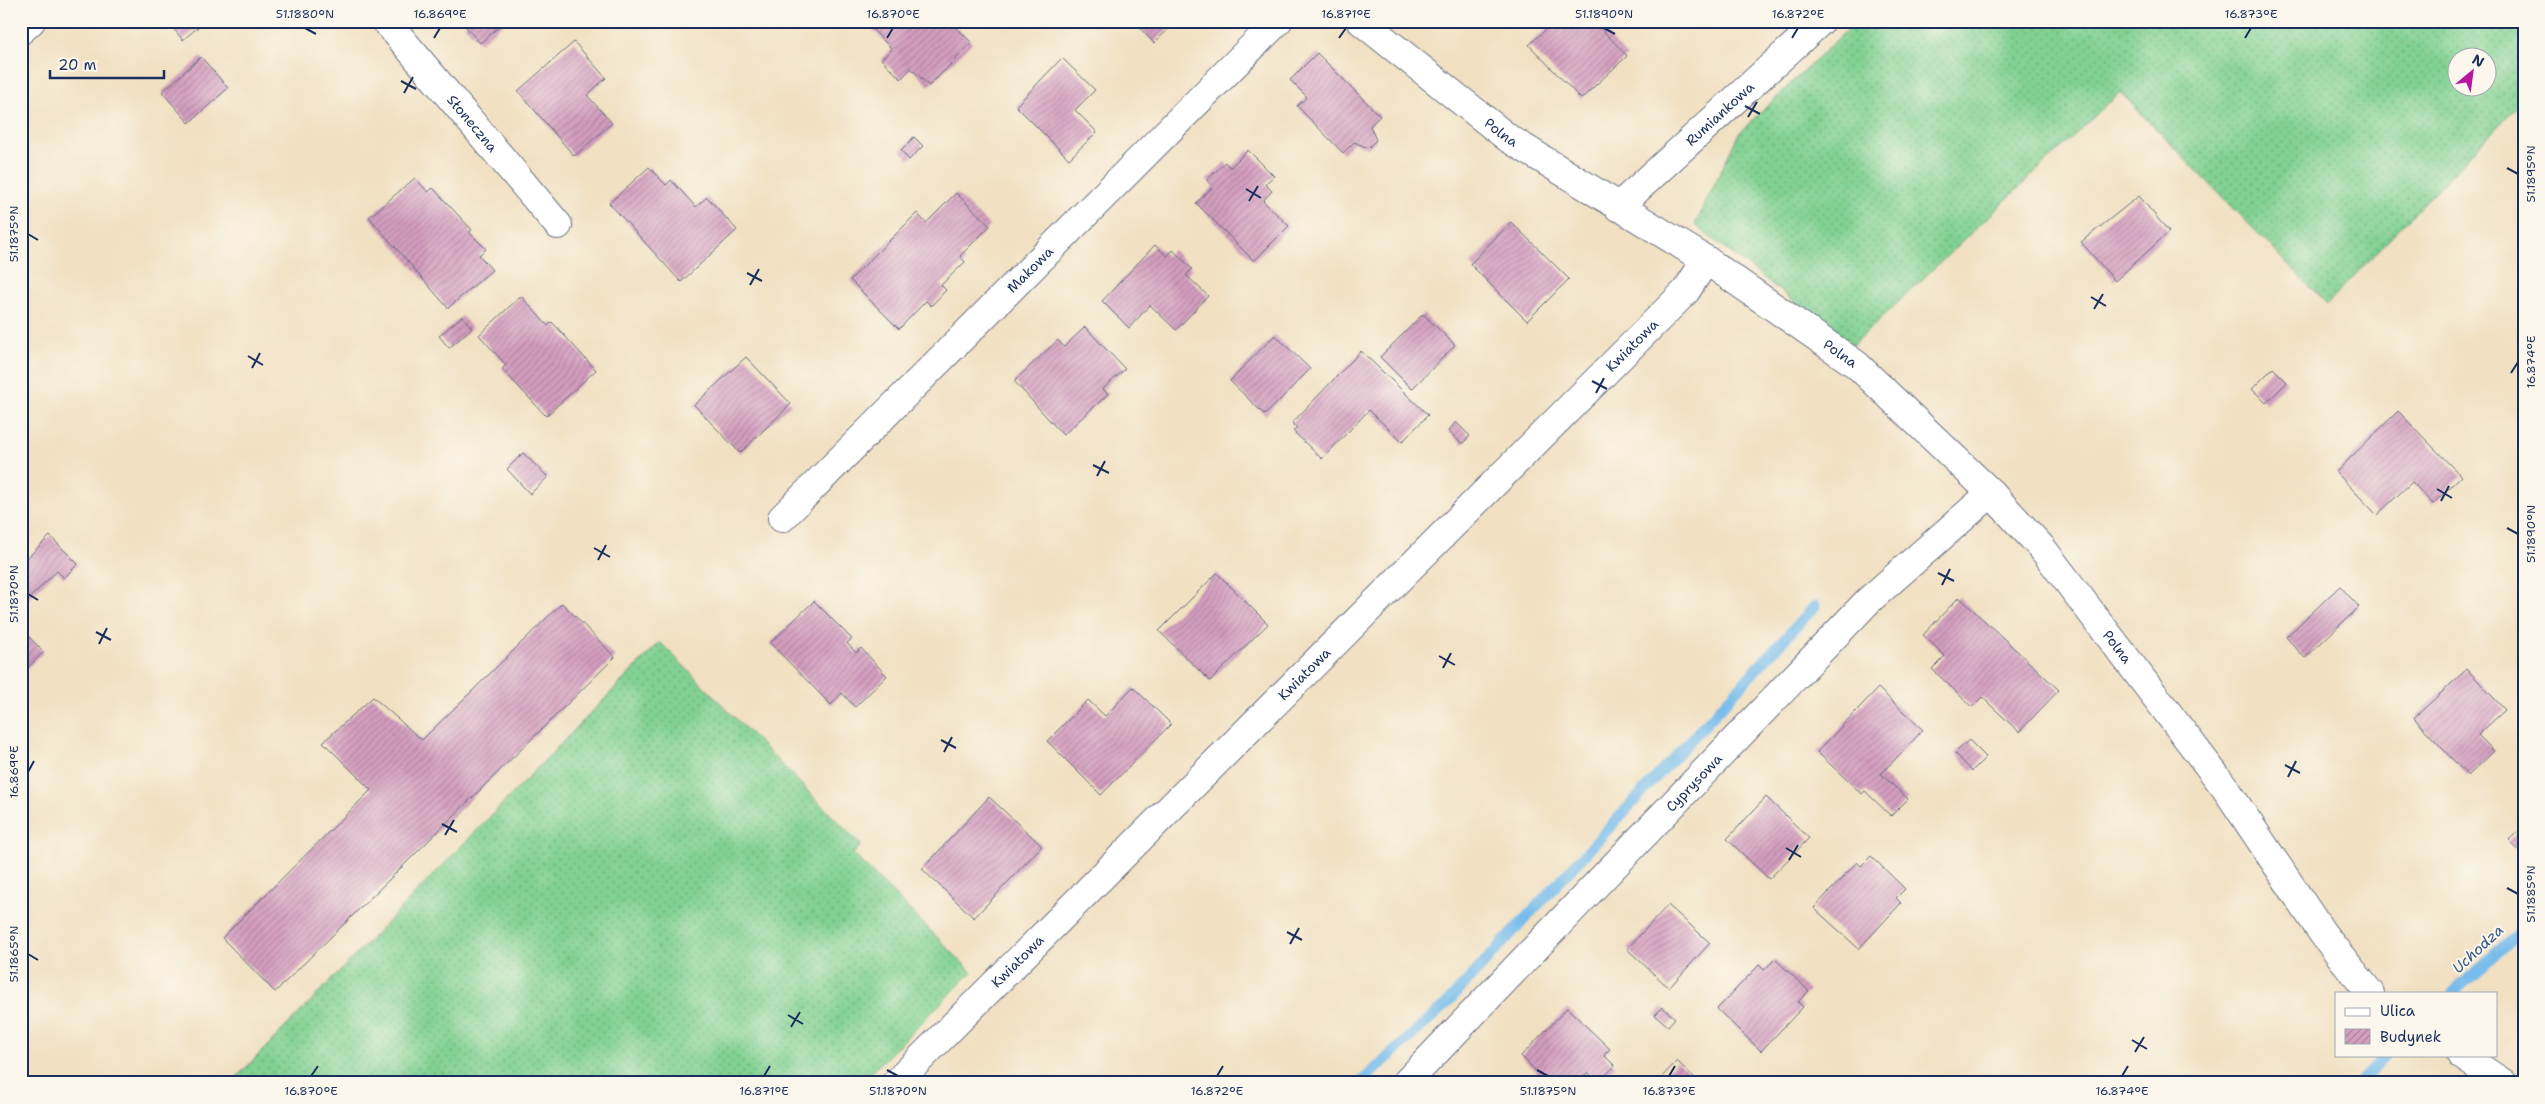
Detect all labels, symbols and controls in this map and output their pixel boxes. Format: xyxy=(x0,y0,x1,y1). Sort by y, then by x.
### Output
text: 51.1880°N xyxy=(276,6,334,22)
text: 16.869°E xyxy=(413,6,467,22)
text: 16.870°E xyxy=(866,6,920,22)
text: 16.871°E xyxy=(1321,6,1371,22)
text: 51.1890°N xyxy=(1575,6,1633,22)
text: 16.872°E xyxy=(1772,6,1824,22)
text: 16.873°E xyxy=(2225,6,2277,22)
scale bar xyxy=(50,48,164,80)
north arrow xyxy=(2448,48,2498,98)
text: N xyxy=(2469,50,2488,71)
text: 20 m xyxy=(58,55,97,75)
street label: Rumiankowa xyxy=(1682,78,1758,150)
street label: Słoneczna xyxy=(443,91,502,156)
street label: Polna xyxy=(1481,114,1521,151)
text: 51.1895°N xyxy=(2523,145,2539,203)
text: 51.1875°N xyxy=(6,206,22,262)
street label: Makowa xyxy=(1003,242,1057,297)
street label: Kwiatowa xyxy=(1602,315,1662,375)
street label: Polna xyxy=(1820,335,1861,372)
text: 16.874°E xyxy=(2523,335,2539,389)
text: 51.1890°N xyxy=(2523,505,2539,563)
text: 51.1870°N xyxy=(6,565,22,623)
street label: Polna xyxy=(2099,626,2136,667)
street label: Kwiatowa xyxy=(1274,643,1335,704)
text: 16.869°E xyxy=(6,745,22,799)
street label: Cyprysowa xyxy=(1662,750,1726,816)
text: 51.1885°N xyxy=(2523,865,2539,923)
water label: Uchodza xyxy=(2448,920,2508,978)
text: 51.1865°N xyxy=(6,925,22,983)
street label: Kwiatowa xyxy=(987,931,1048,991)
legend xyxy=(2335,992,2498,1056)
text: Ulica xyxy=(2380,1001,2416,1021)
text: Budynek xyxy=(2380,1027,2441,1047)
text: 16.870°E xyxy=(284,1083,338,1099)
text: 16.871°E xyxy=(739,1083,789,1099)
text: 51.1870°N xyxy=(869,1083,927,1099)
text: 16.872°E xyxy=(1191,1083,1243,1099)
text: 51.1875°N xyxy=(1520,1083,1576,1099)
text: 16.873°E xyxy=(1643,1083,1695,1099)
text: 16.874°E xyxy=(2095,1083,2149,1099)

